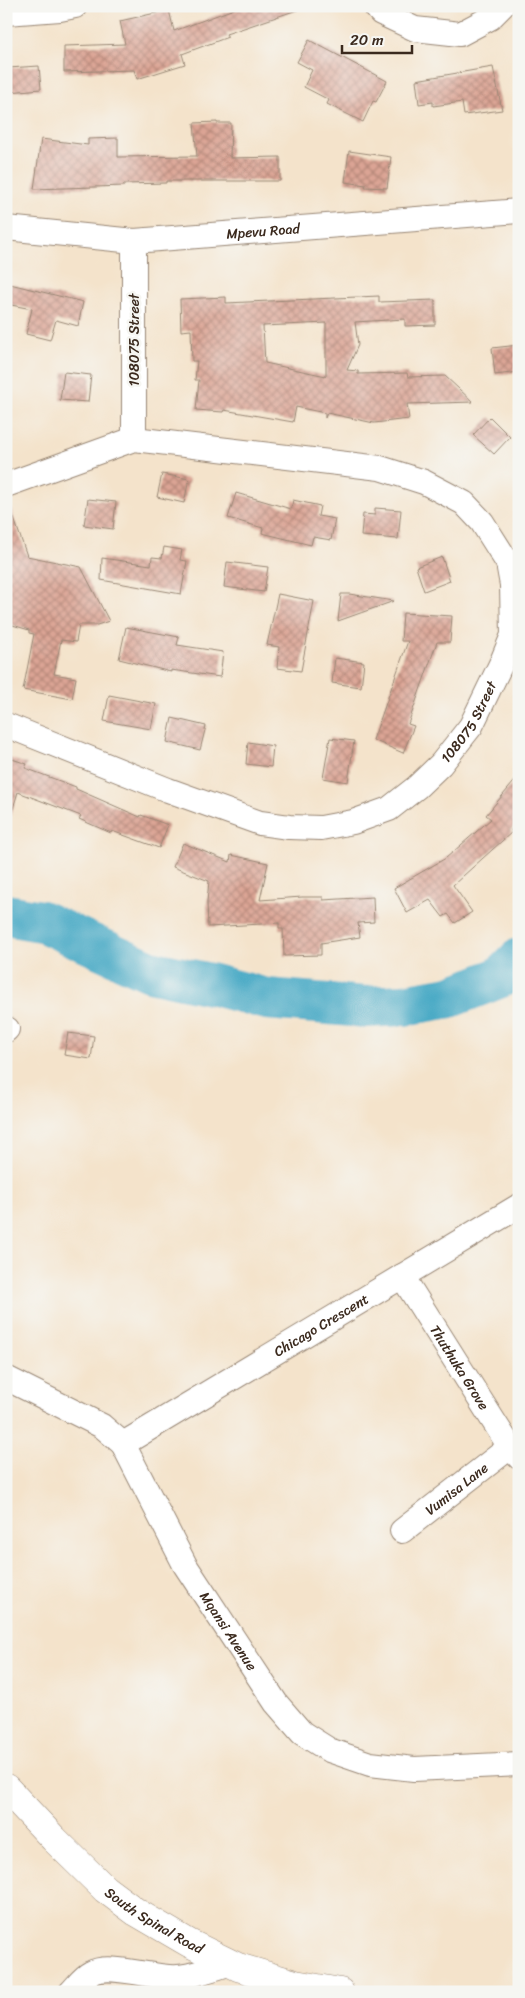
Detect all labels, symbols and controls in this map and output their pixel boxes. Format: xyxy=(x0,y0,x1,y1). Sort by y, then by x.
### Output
scale bar xyxy=(342,22,412,54)
text: 20 m xyxy=(350,27,384,53)
street label: Mpevu Road xyxy=(225,216,302,247)
street label: 108075 Street xyxy=(122,292,147,387)
street label: 108075 Street xyxy=(434,676,505,769)
street label: Chicago Crescent xyxy=(269,1287,374,1364)
street label: Thuthuka Grove xyxy=(423,1320,496,1415)
street label: Vumisa Lane xyxy=(419,1456,494,1522)
street label: Mqansi Avenue xyxy=(193,1586,264,1676)
street label: South Spinal Road xyxy=(99,1881,209,1962)

